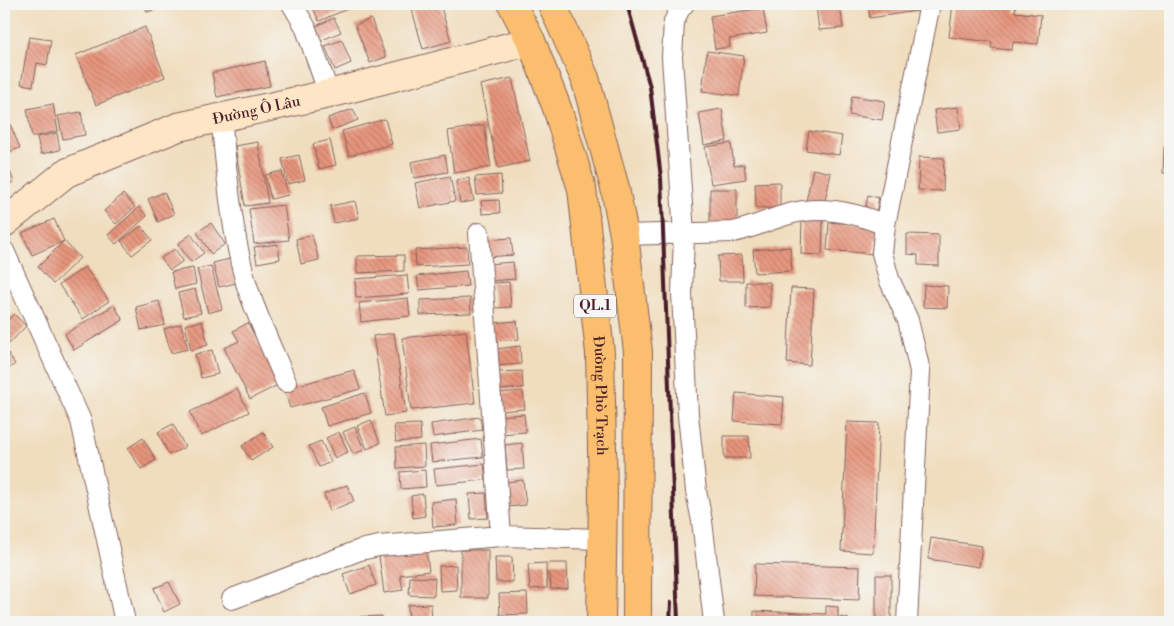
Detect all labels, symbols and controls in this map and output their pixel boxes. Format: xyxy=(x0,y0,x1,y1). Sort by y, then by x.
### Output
street label: Đường Ô Lâu xyxy=(211,91,303,129)
road number: QL.1 xyxy=(574,294,616,318)
street label: Đường Phò Trạch xyxy=(589,335,612,456)

